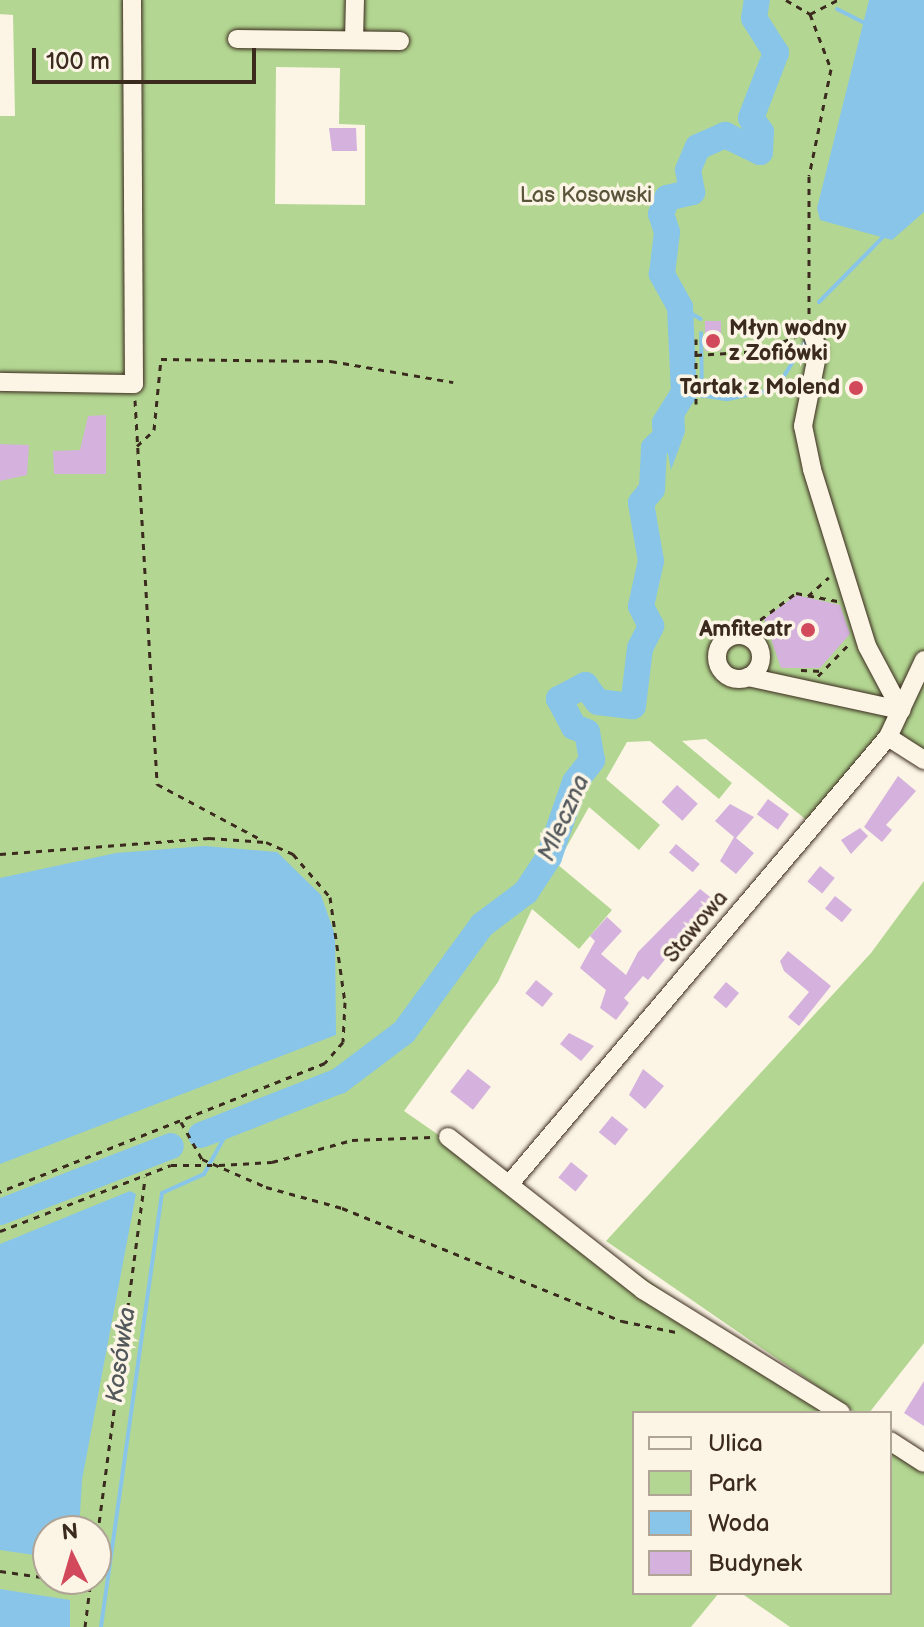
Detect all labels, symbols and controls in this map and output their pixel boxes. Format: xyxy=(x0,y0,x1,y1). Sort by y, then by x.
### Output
scale bar xyxy=(36,32,260,82)
text: 100 m xyxy=(46,47,110,76)
park label: Las Kosowski xyxy=(520,183,652,209)
place label: Młyn wodny z Zofiówki xyxy=(729,315,847,366)
marker: Młyn wodny z Zofiówki xyxy=(704,332,722,350)
place label: Tartak z Molend xyxy=(680,375,840,401)
marker: Tartak z Molend xyxy=(847,379,865,397)
place label: Amfiteatr xyxy=(699,617,792,643)
marker: Amfiteatr xyxy=(799,621,817,639)
water label: Mleczna xyxy=(532,770,596,866)
street label: Stawowa xyxy=(658,886,734,968)
water label: Kosówka xyxy=(100,1305,142,1405)
legend xyxy=(632,1411,892,1595)
text: Ulica xyxy=(708,1429,763,1458)
text: Park xyxy=(708,1469,756,1498)
text: Woda xyxy=(708,1509,770,1538)
north arrow xyxy=(32,1515,112,1595)
text: N xyxy=(61,1518,79,1547)
text: Budynek xyxy=(708,1549,802,1578)

